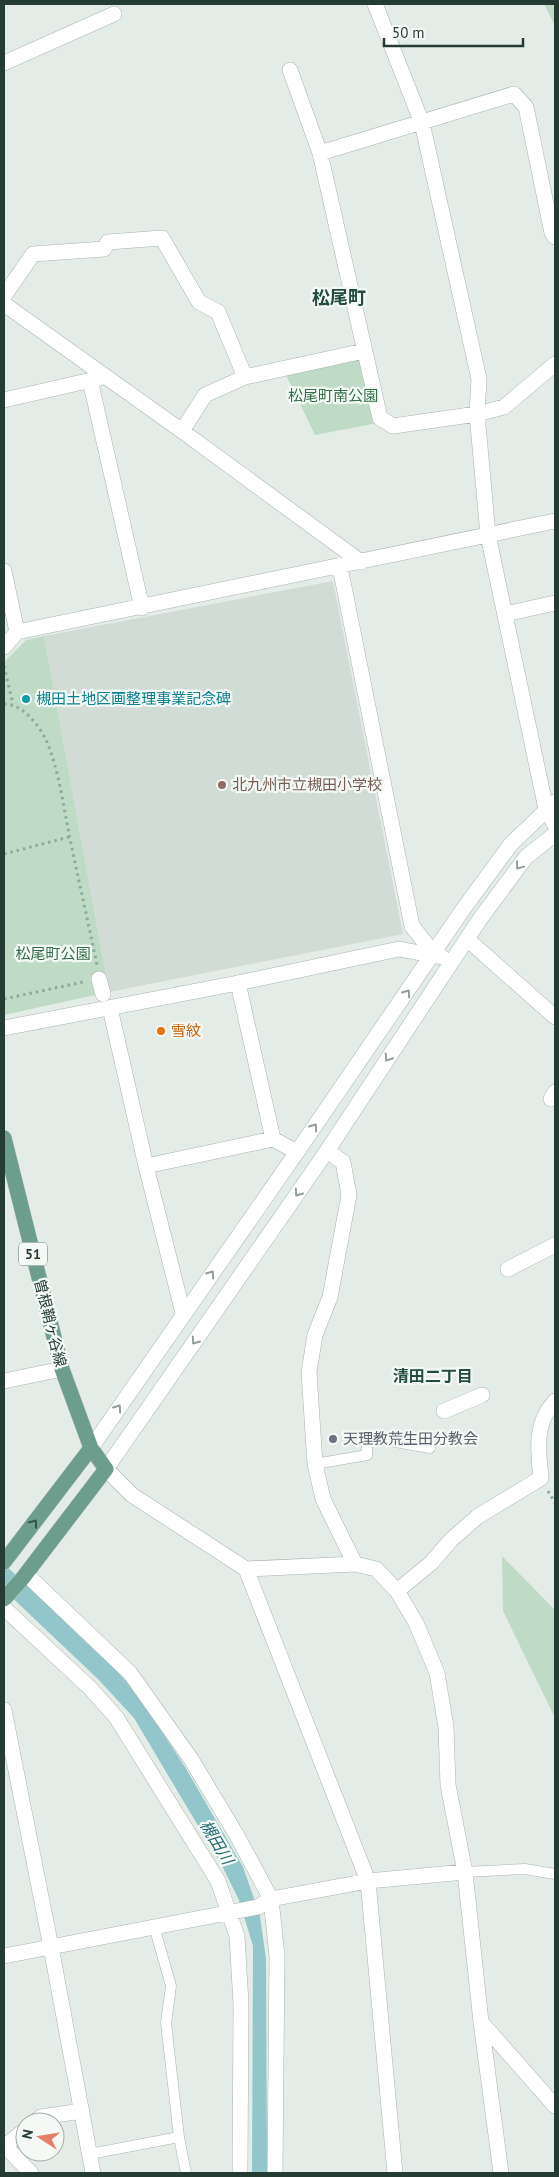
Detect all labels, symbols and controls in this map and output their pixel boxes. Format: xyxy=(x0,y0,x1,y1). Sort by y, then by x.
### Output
scale bar xyxy=(384,15,523,47)
text: 50 m xyxy=(392,23,425,42)
district label: 松尾町 xyxy=(312,286,366,309)
park label: 松尾町南公園 xyxy=(288,386,378,405)
place label: 槻田土地区画整理事業記念碑 xyxy=(36,689,231,708)
marker: 槻田土地区画整理事業記念碑 xyxy=(20,693,32,705)
place label: 北九州市立槻田小学校 xyxy=(232,775,382,794)
marker: 北九州市立槻田小学校 xyxy=(216,779,228,791)
one-way arrow xyxy=(516,860,525,870)
park label: 松尾町公園 xyxy=(15,944,91,963)
one-way arrow xyxy=(401,989,410,999)
place label: 雪紋 xyxy=(171,1021,201,1040)
marker: 雪紋 xyxy=(155,1025,167,1037)
one-way arrow xyxy=(385,1053,394,1062)
one-way arrow xyxy=(308,1123,318,1132)
one-way arrow xyxy=(295,1188,304,1197)
road number: 51 xyxy=(19,1242,47,1266)
one-way arrow xyxy=(205,1270,214,1280)
street label: 曽根鞘ヶ谷線 xyxy=(30,1277,71,1369)
one-way arrow xyxy=(192,1335,201,1345)
district label: 清田二丁目 xyxy=(393,1366,473,1386)
one-way arrow xyxy=(112,1404,121,1414)
place label: 天理教荒生田分教会 xyxy=(343,1429,478,1448)
marker: 天理教荒生田分教会 xyxy=(327,1433,339,1445)
one-way arrow xyxy=(28,1519,37,1529)
water label: 槻田川 xyxy=(196,1816,239,1869)
north arrow xyxy=(15,2112,65,2162)
text: N xyxy=(18,2128,37,2141)

